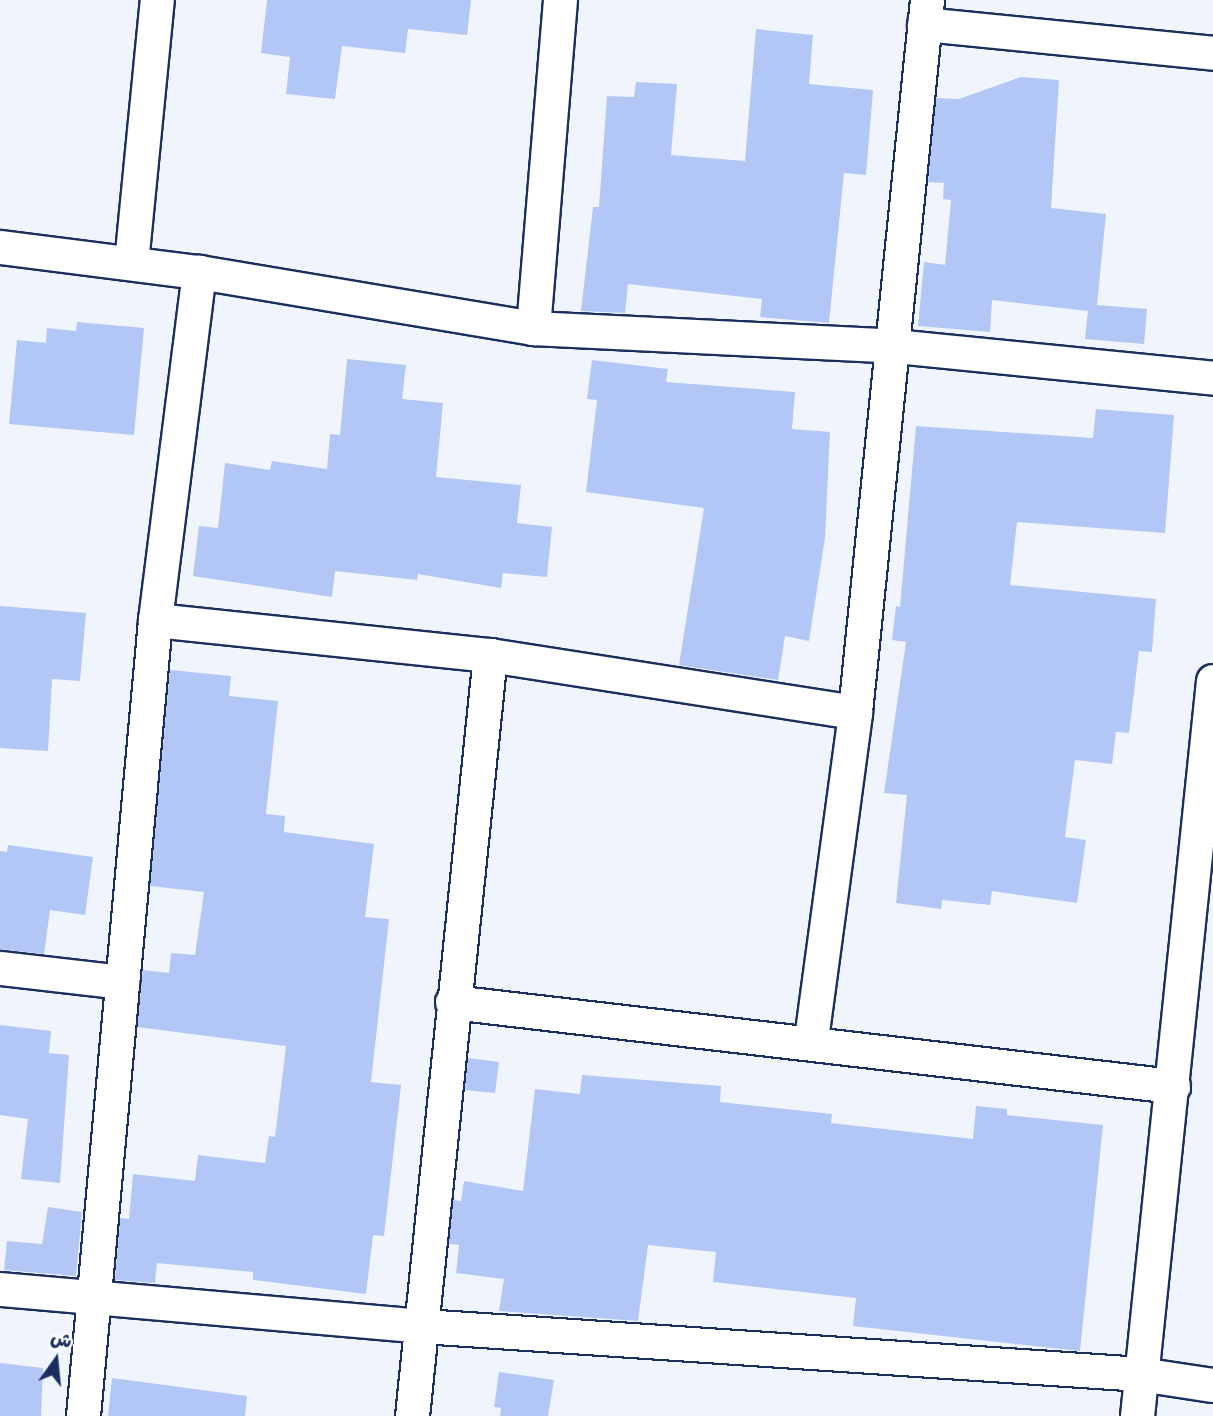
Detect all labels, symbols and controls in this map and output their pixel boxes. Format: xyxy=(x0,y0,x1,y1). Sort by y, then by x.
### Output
text: ش xyxy=(48,1324,75,1354)
north arrow xyxy=(21,1325,91,1395)

